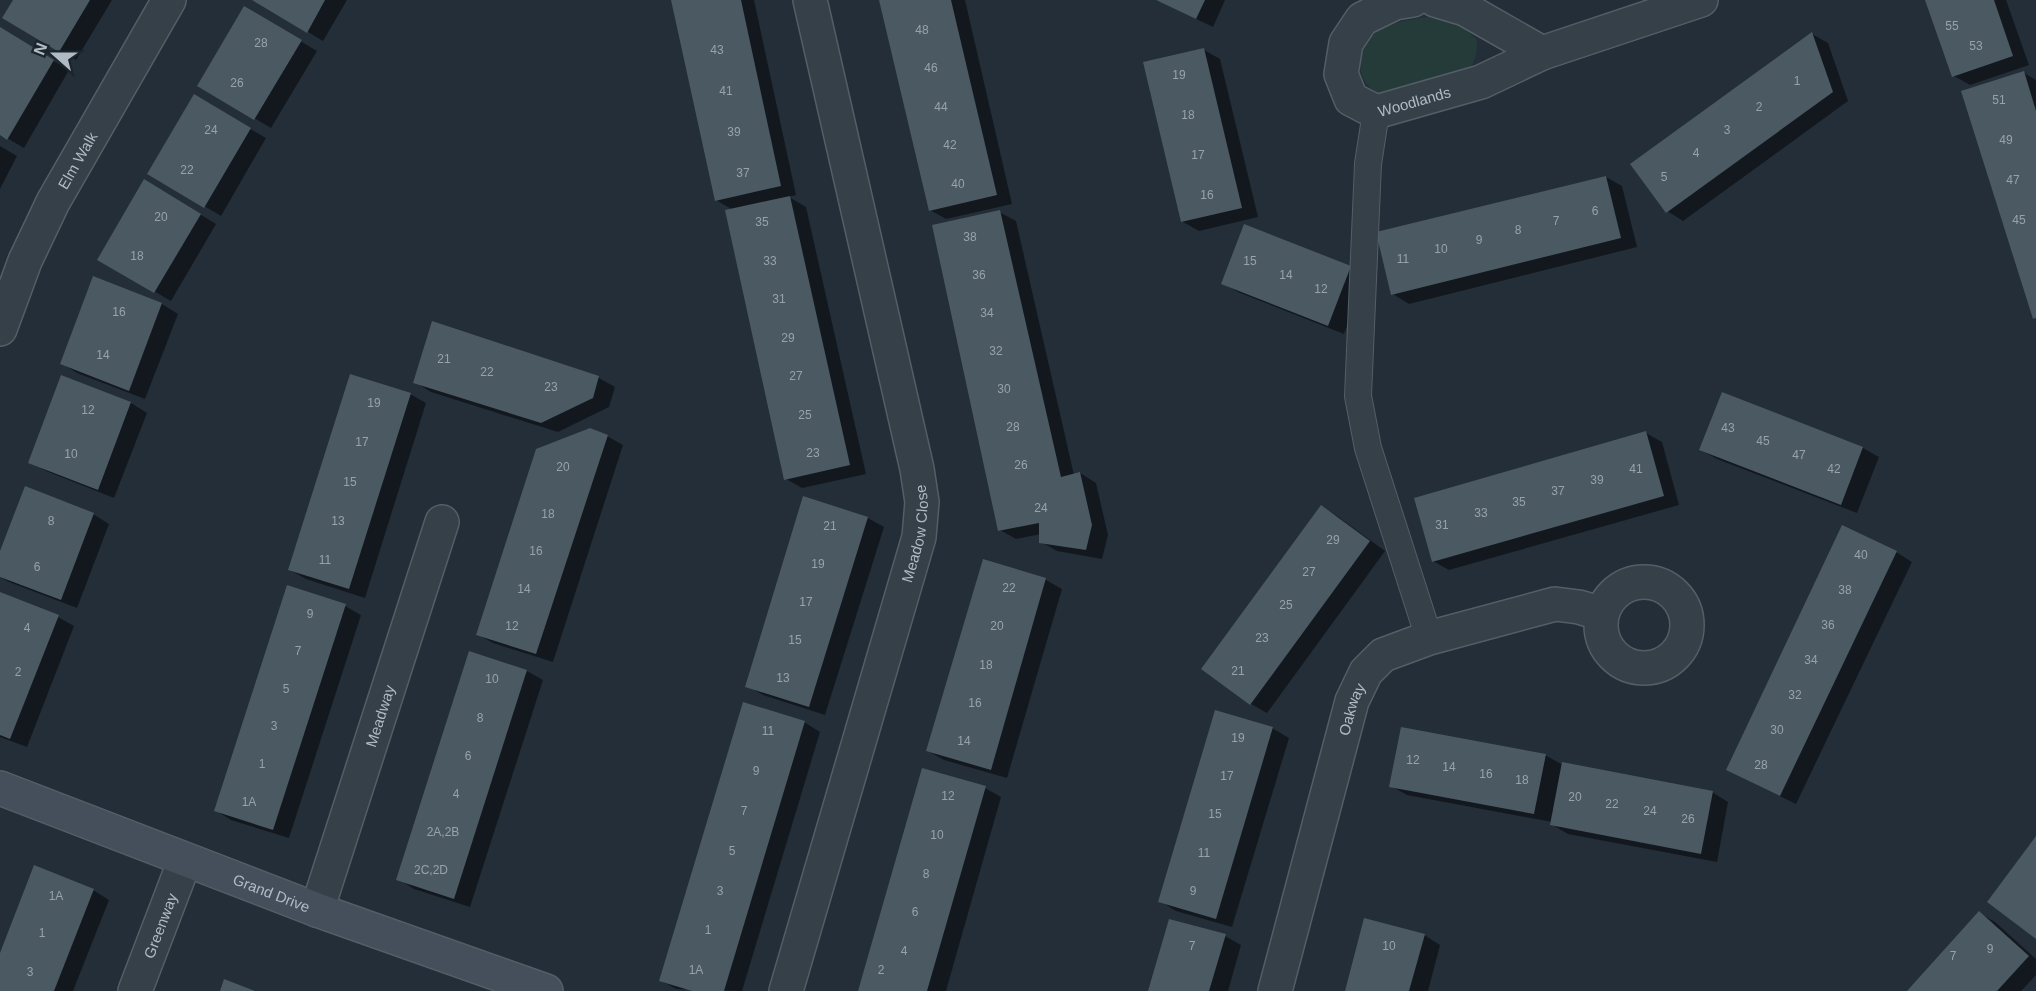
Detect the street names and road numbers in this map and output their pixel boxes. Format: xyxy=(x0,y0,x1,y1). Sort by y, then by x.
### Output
street label: Woodlands xyxy=(1376,83,1452,120)
street label: Elm Walk xyxy=(54,128,100,192)
street label: Meadow Close xyxy=(898,483,931,584)
street label: Oakway xyxy=(1335,680,1368,737)
street label: Meadway xyxy=(362,682,398,749)
street label: Grand Drive xyxy=(231,870,312,915)
street label: Greenway xyxy=(140,890,180,961)

